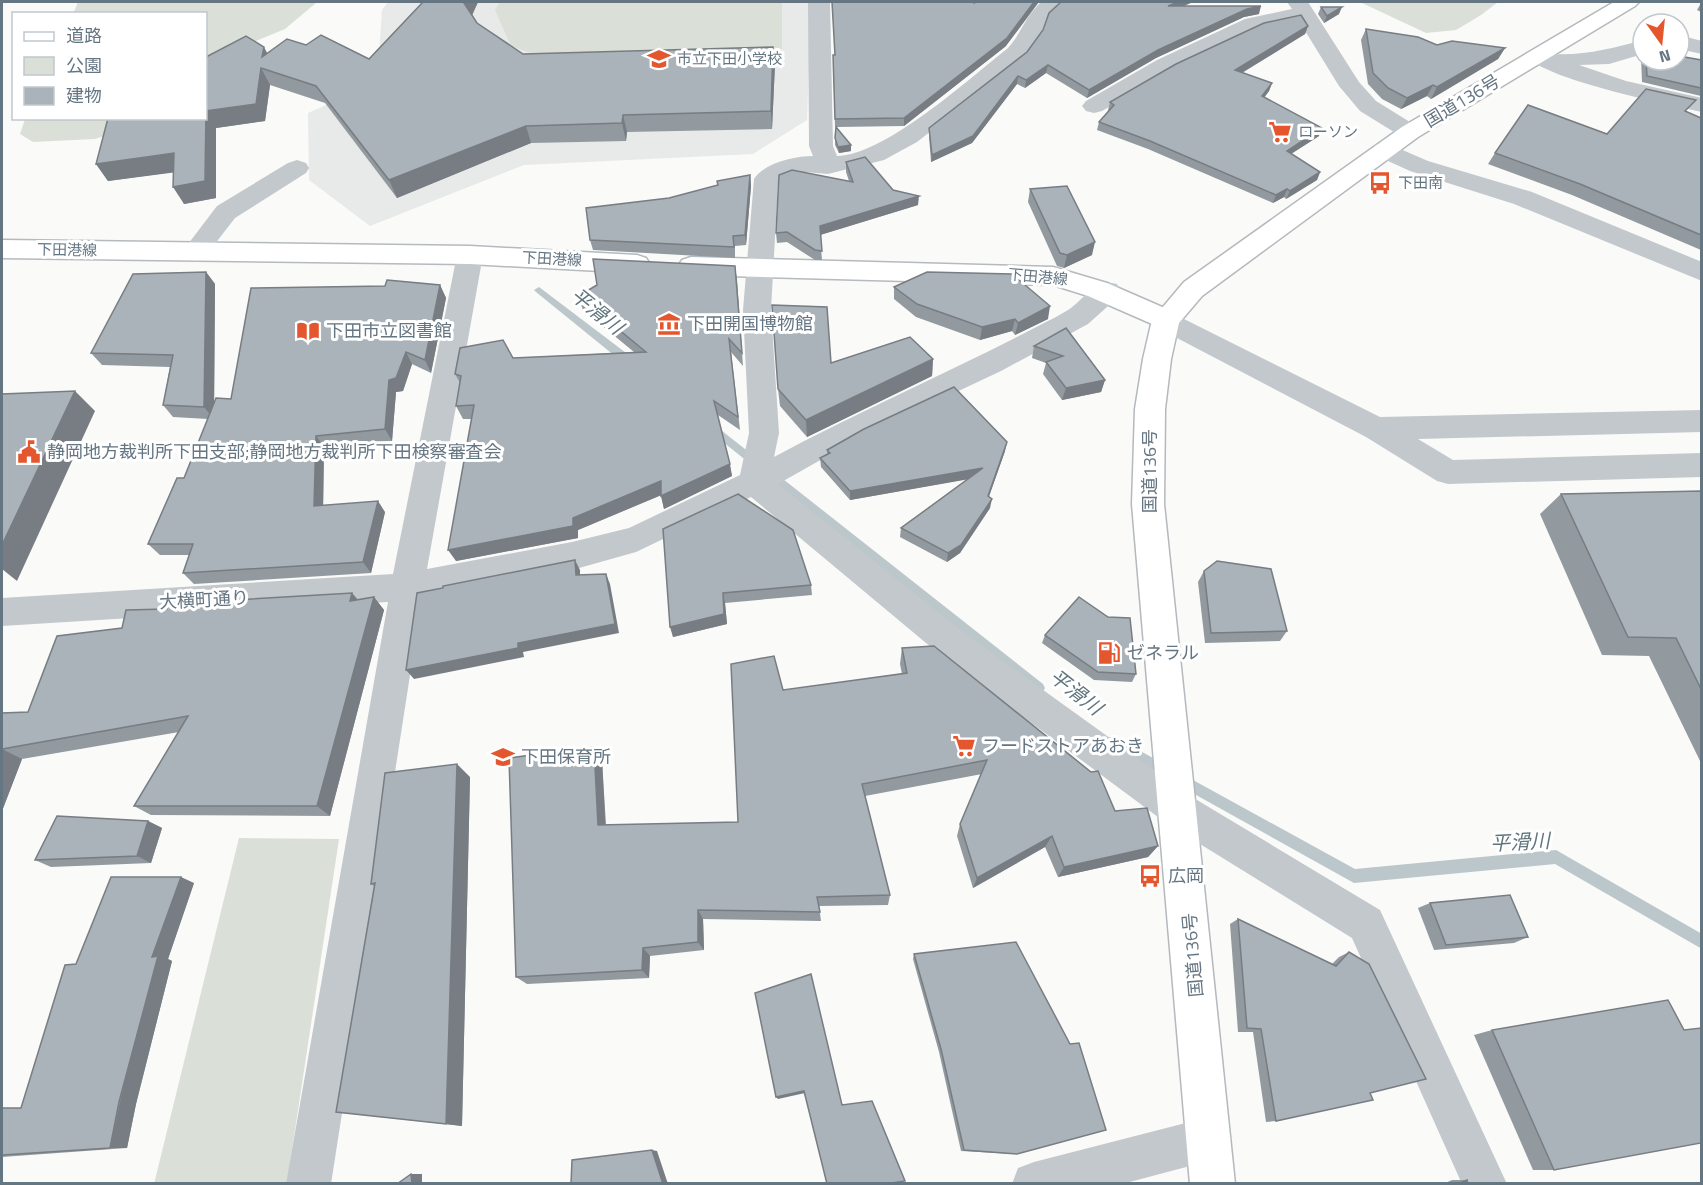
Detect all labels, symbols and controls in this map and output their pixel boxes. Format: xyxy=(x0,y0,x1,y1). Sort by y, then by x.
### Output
legend xyxy=(12,12,207,120)
north arrow xyxy=(1631,12,1691,72)
text: 道路 xyxy=(66,22,102,49)
text: N xyxy=(1656,43,1673,70)
school or university icon: 市立下田小学校 xyxy=(646,46,672,72)
place label: 市立下田小学校 xyxy=(677,47,782,70)
text: 公園 xyxy=(66,52,102,79)
street label: 国道136号 xyxy=(1419,67,1505,134)
text: 建物 xyxy=(66,82,102,109)
supermarket icon: ローソン xyxy=(1267,119,1293,145)
place label: ローソン xyxy=(1298,120,1358,143)
bus stop icon: 下田南 xyxy=(1367,170,1393,196)
place label: 下田南 xyxy=(1398,171,1443,194)
street label: 下田港線 xyxy=(37,237,97,262)
street label: 下田港線 xyxy=(521,245,583,272)
street label: 下田港線 xyxy=(1007,262,1069,291)
water label: 平滑川 xyxy=(564,280,632,343)
place label: 下田開国博物館 xyxy=(687,310,813,337)
museum icon: 下田開国博物館 xyxy=(656,311,682,337)
place label: 下田市立図書館 xyxy=(326,317,452,344)
library icon: 下田市立図書館 xyxy=(295,318,321,344)
street label: 国道136号 xyxy=(1136,429,1163,513)
place label: 静岡地方裁判所下田支部;静岡地方裁判所下田検察審査会 xyxy=(47,438,501,465)
public building icon: 静岡地方裁判所下田支部;静岡地方裁判所下田検察審査会 xyxy=(16,439,42,465)
street label: 大横町通り xyxy=(158,584,250,615)
place label: ゼネラル xyxy=(1127,639,1199,666)
fuel station icon: ゼネラル xyxy=(1096,640,1122,666)
water label: 平滑川 xyxy=(1043,661,1111,724)
place label: フードストアあおき xyxy=(982,732,1144,759)
supermarket icon: フードストアあおき xyxy=(951,733,977,759)
place label: 下田保育所 xyxy=(521,743,611,770)
school or university icon: 下田保育所 xyxy=(490,744,516,770)
water label: 平滑川 xyxy=(1489,824,1553,859)
place label: 広岡 xyxy=(1168,862,1204,889)
bus stop icon: 広岡 xyxy=(1137,863,1163,889)
street label: 国道136号 xyxy=(1175,912,1210,998)

